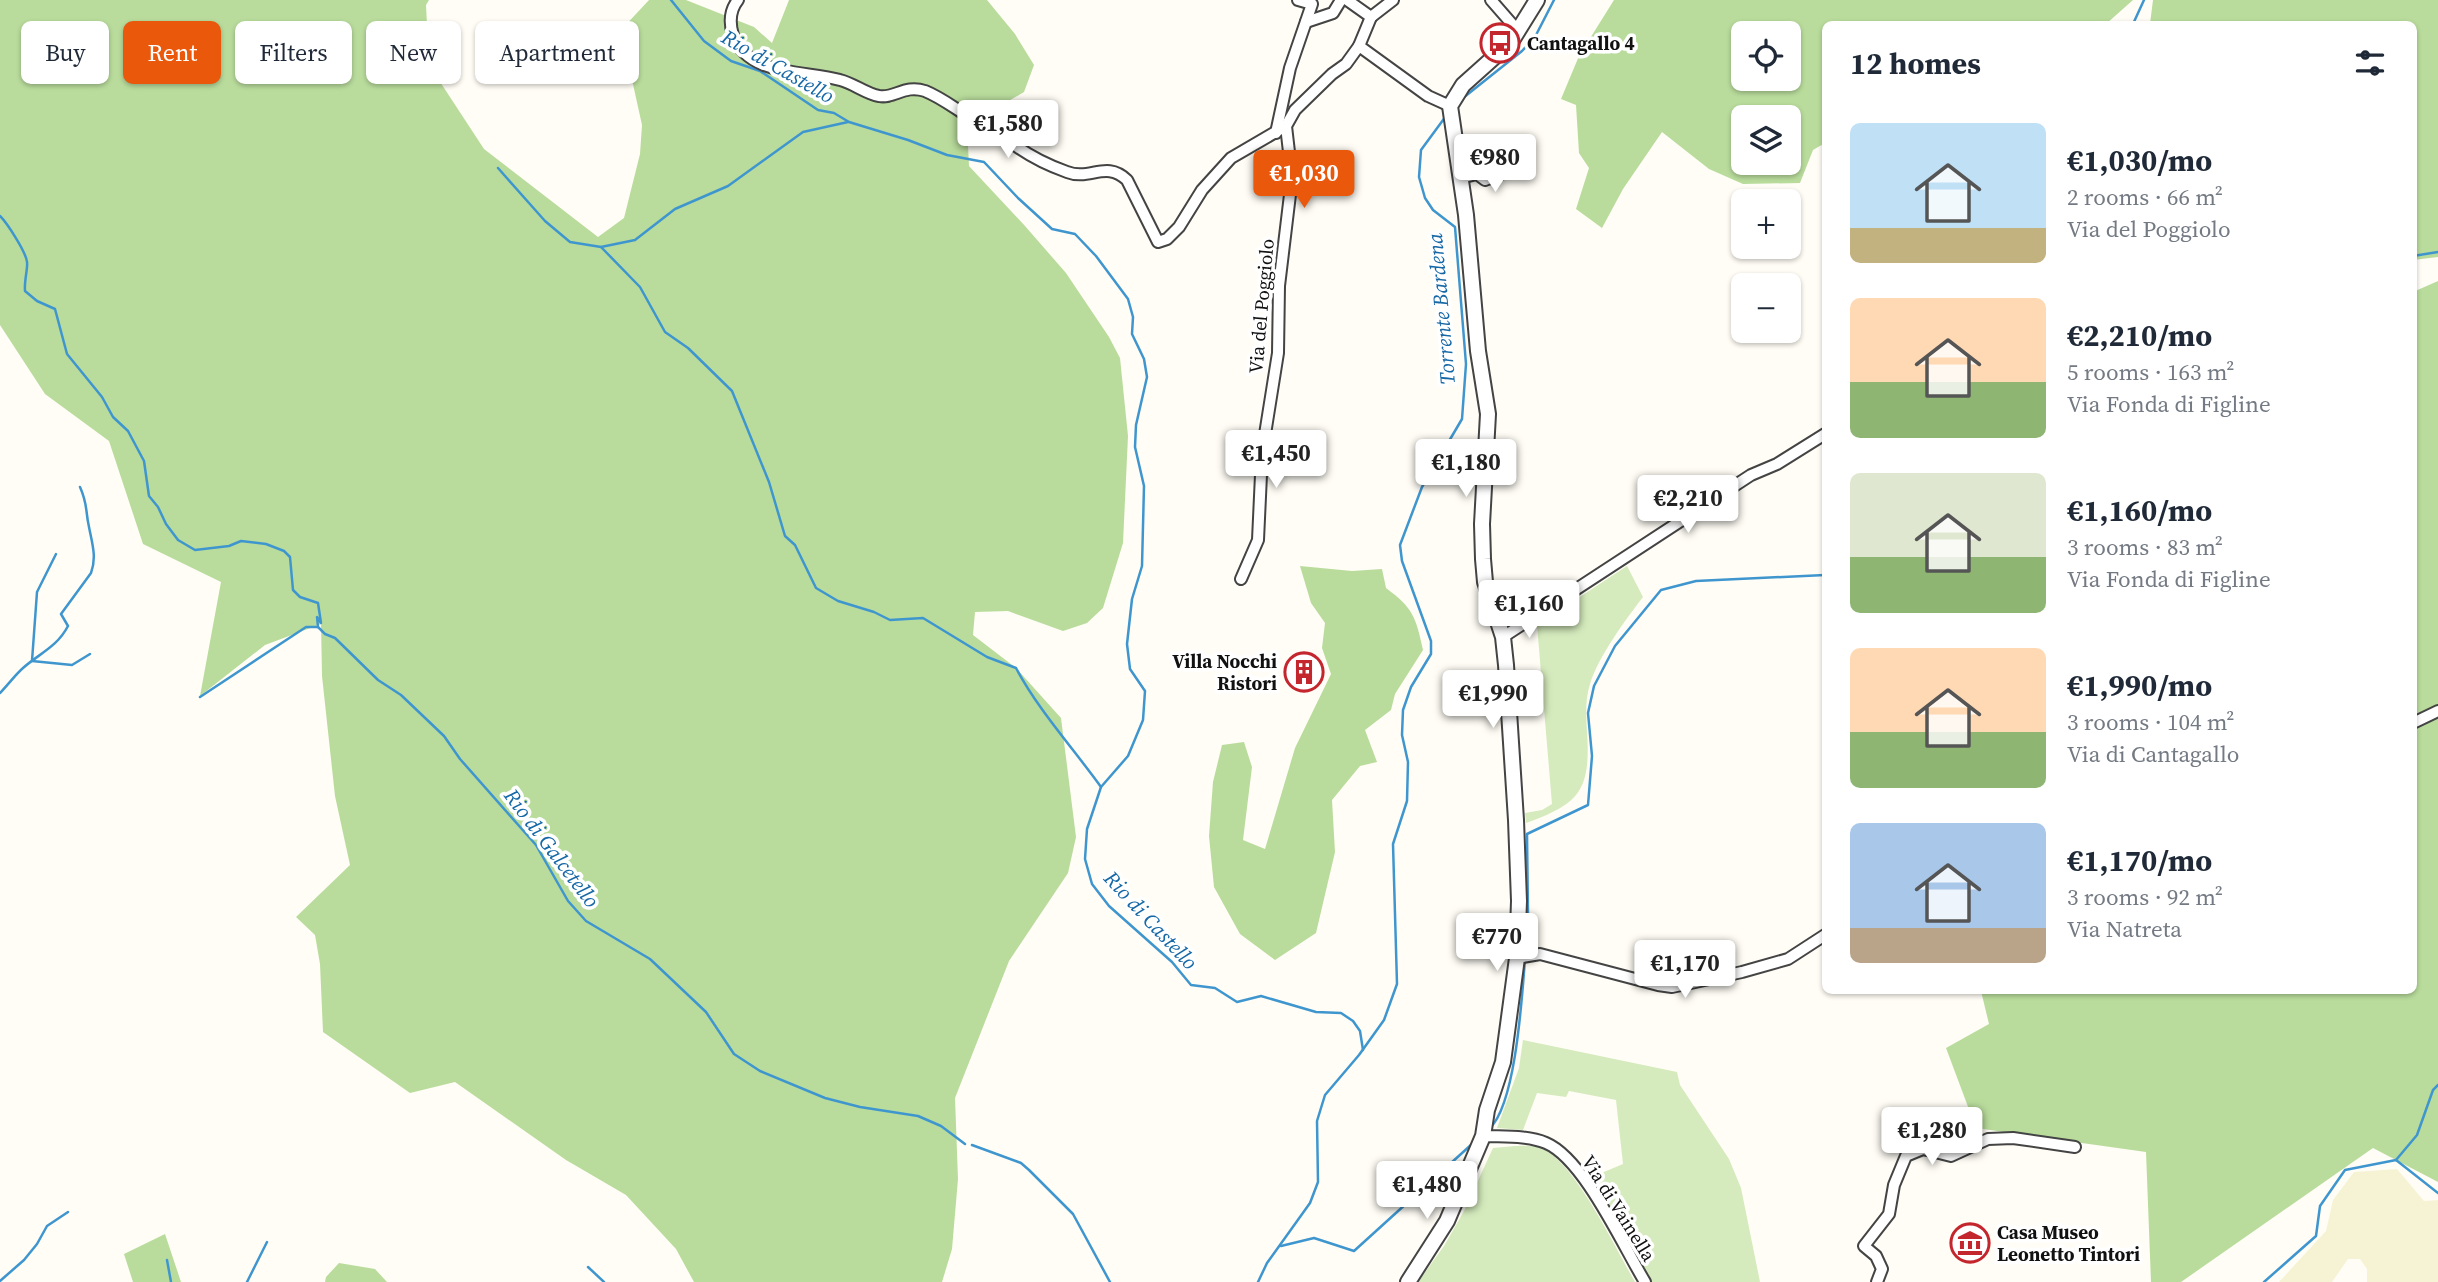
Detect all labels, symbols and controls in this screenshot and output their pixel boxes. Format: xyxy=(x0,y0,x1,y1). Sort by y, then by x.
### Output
chip: Buy xyxy=(21,21,109,84)
chip: Rent xyxy=(123,21,221,84)
chip: Filters xyxy=(235,21,352,84)
chip: New xyxy=(366,21,461,84)
chip: Apartment xyxy=(475,21,639,84)
map controls xyxy=(1731,21,1801,343)
button: locate xyxy=(1731,21,1801,91)
water label: Rio di Castello xyxy=(716,22,840,110)
bus stop icon: Cantagallo 4 xyxy=(1479,22,1521,64)
place label: Cantagallo 4 xyxy=(1527,30,1635,56)
text: 12 homes xyxy=(1850,43,1981,84)
icon: filters xyxy=(2351,44,2389,82)
pin: €1,580 xyxy=(951,100,1065,160)
button: layers xyxy=(1731,105,1801,175)
text: €1,580 xyxy=(973,107,1043,139)
pin: €980 xyxy=(1454,134,1536,194)
text: €1,030/mo xyxy=(2067,140,2212,181)
text: €980 xyxy=(1470,141,1520,173)
pin: €1,030 xyxy=(1247,150,1361,210)
icon: home xyxy=(1906,151,1990,235)
text: €1,030 xyxy=(1269,157,1339,189)
text: 2 rooms · 66 m² xyxy=(2067,181,2223,213)
button: + xyxy=(1731,189,1801,259)
text: Via del Poggiolo xyxy=(2067,213,2231,245)
water label: Torrente Bardena xyxy=(1420,232,1462,386)
street label: Via del Poggiolo xyxy=(1242,238,1280,374)
button: − xyxy=(1731,273,1801,343)
text: €2,210/mo xyxy=(2067,315,2212,356)
icon: home xyxy=(1906,326,1990,410)
text: 5 rooms · 163 m² xyxy=(2067,356,2234,388)
text: Via Fonda di Figline xyxy=(2067,388,2271,420)
pin: €1,450 xyxy=(1219,430,1333,490)
text: €1,450 xyxy=(1241,437,1311,469)
pin: €1,180 xyxy=(1409,440,1523,499)
text: €1,180 xyxy=(1431,446,1501,478)
pin: €2,210 xyxy=(1631,476,1745,535)
text: €2,210 xyxy=(1653,482,1723,514)
text: €1,160/mo xyxy=(2067,490,2212,531)
icon: home xyxy=(1906,501,1990,585)
text: 3 rooms · 83 m² xyxy=(2067,531,2223,563)
text: Via Fonda di Figline xyxy=(2067,563,2271,595)
pin: €1,160 xyxy=(1472,580,1586,640)
text: €1,160 xyxy=(1494,587,1564,619)
place label: Villa Nocchi Ristori xyxy=(1172,648,1277,696)
building icon: Villa Nocchi Ristori xyxy=(1283,651,1325,693)
text: €1,990/mo xyxy=(2067,665,2212,706)
pin: €1,990 xyxy=(1436,670,1550,730)
icon: home xyxy=(1906,676,1990,760)
text: €1,990 xyxy=(1458,677,1528,709)
text: 3 rooms · 104 m² xyxy=(2067,706,2234,738)
text: Via di Cantagallo xyxy=(2067,738,2239,770)
water label: Rio di Galcetello xyxy=(497,782,606,913)
text: €1,170/mo xyxy=(2067,840,2212,881)
icon: home xyxy=(1906,851,1990,935)
water label: Rio di Castello xyxy=(1097,864,1204,976)
text: 3 rooms · 92 m² xyxy=(2067,881,2223,913)
text: Via Natreta xyxy=(2067,913,2182,945)
pin: €770 xyxy=(1456,914,1538,973)
text: €770 xyxy=(1472,920,1522,952)
pin: €1,170 xyxy=(1628,940,1742,1000)
text: €1,170 xyxy=(1650,947,1720,979)
pin: €1,280 xyxy=(1875,1108,1989,1167)
text: €1,280 xyxy=(1897,1114,1967,1146)
street label: Via di Vainella xyxy=(1576,1150,1662,1266)
pin: €1,480 xyxy=(1370,1162,1484,1221)
text: €1,480 xyxy=(1392,1168,1462,1200)
place label: Casa Museo Leonetto Tintori xyxy=(1997,1219,2140,1267)
museum icon: Casa Museo Leonetto Tintori xyxy=(1949,1222,1991,1264)

